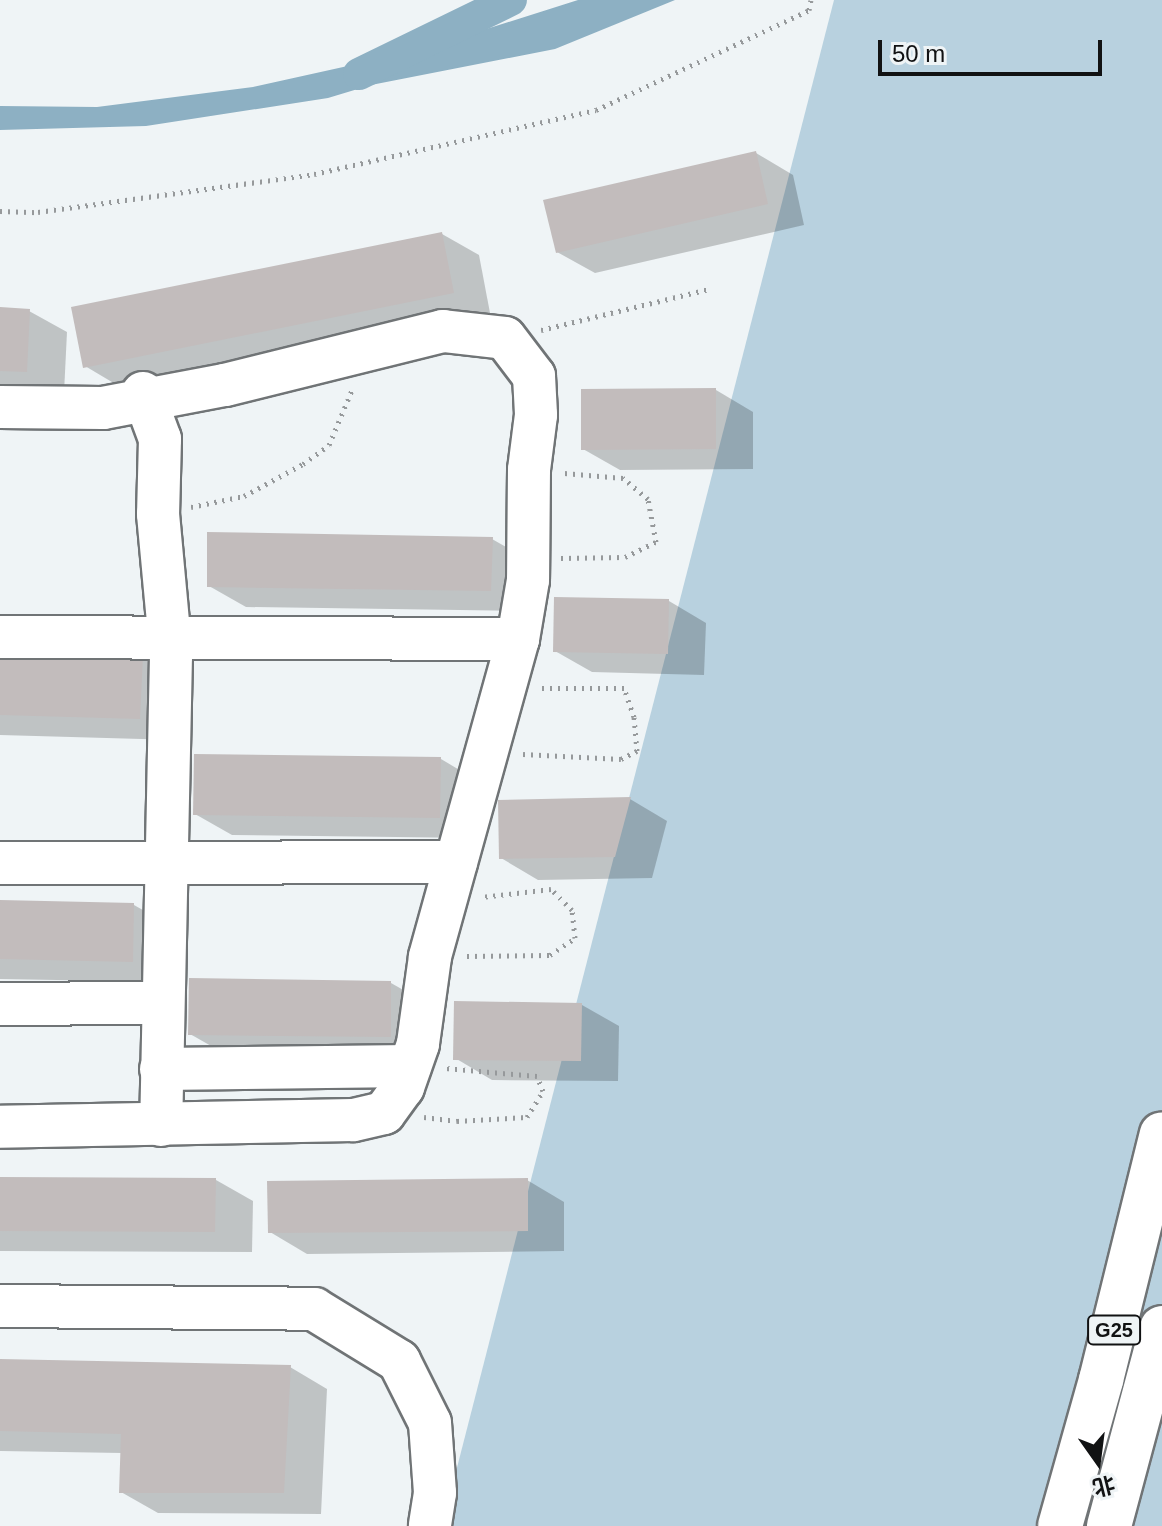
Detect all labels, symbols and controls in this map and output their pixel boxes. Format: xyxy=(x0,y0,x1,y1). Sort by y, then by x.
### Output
scale bar xyxy=(882,24,1106,74)
text: 50 m xyxy=(892,40,945,67)
road number: G25 xyxy=(1086,1314,1142,1346)
north arrow xyxy=(1058,1422,1138,1502)
text: 北 xyxy=(1090,1471,1118,1501)

